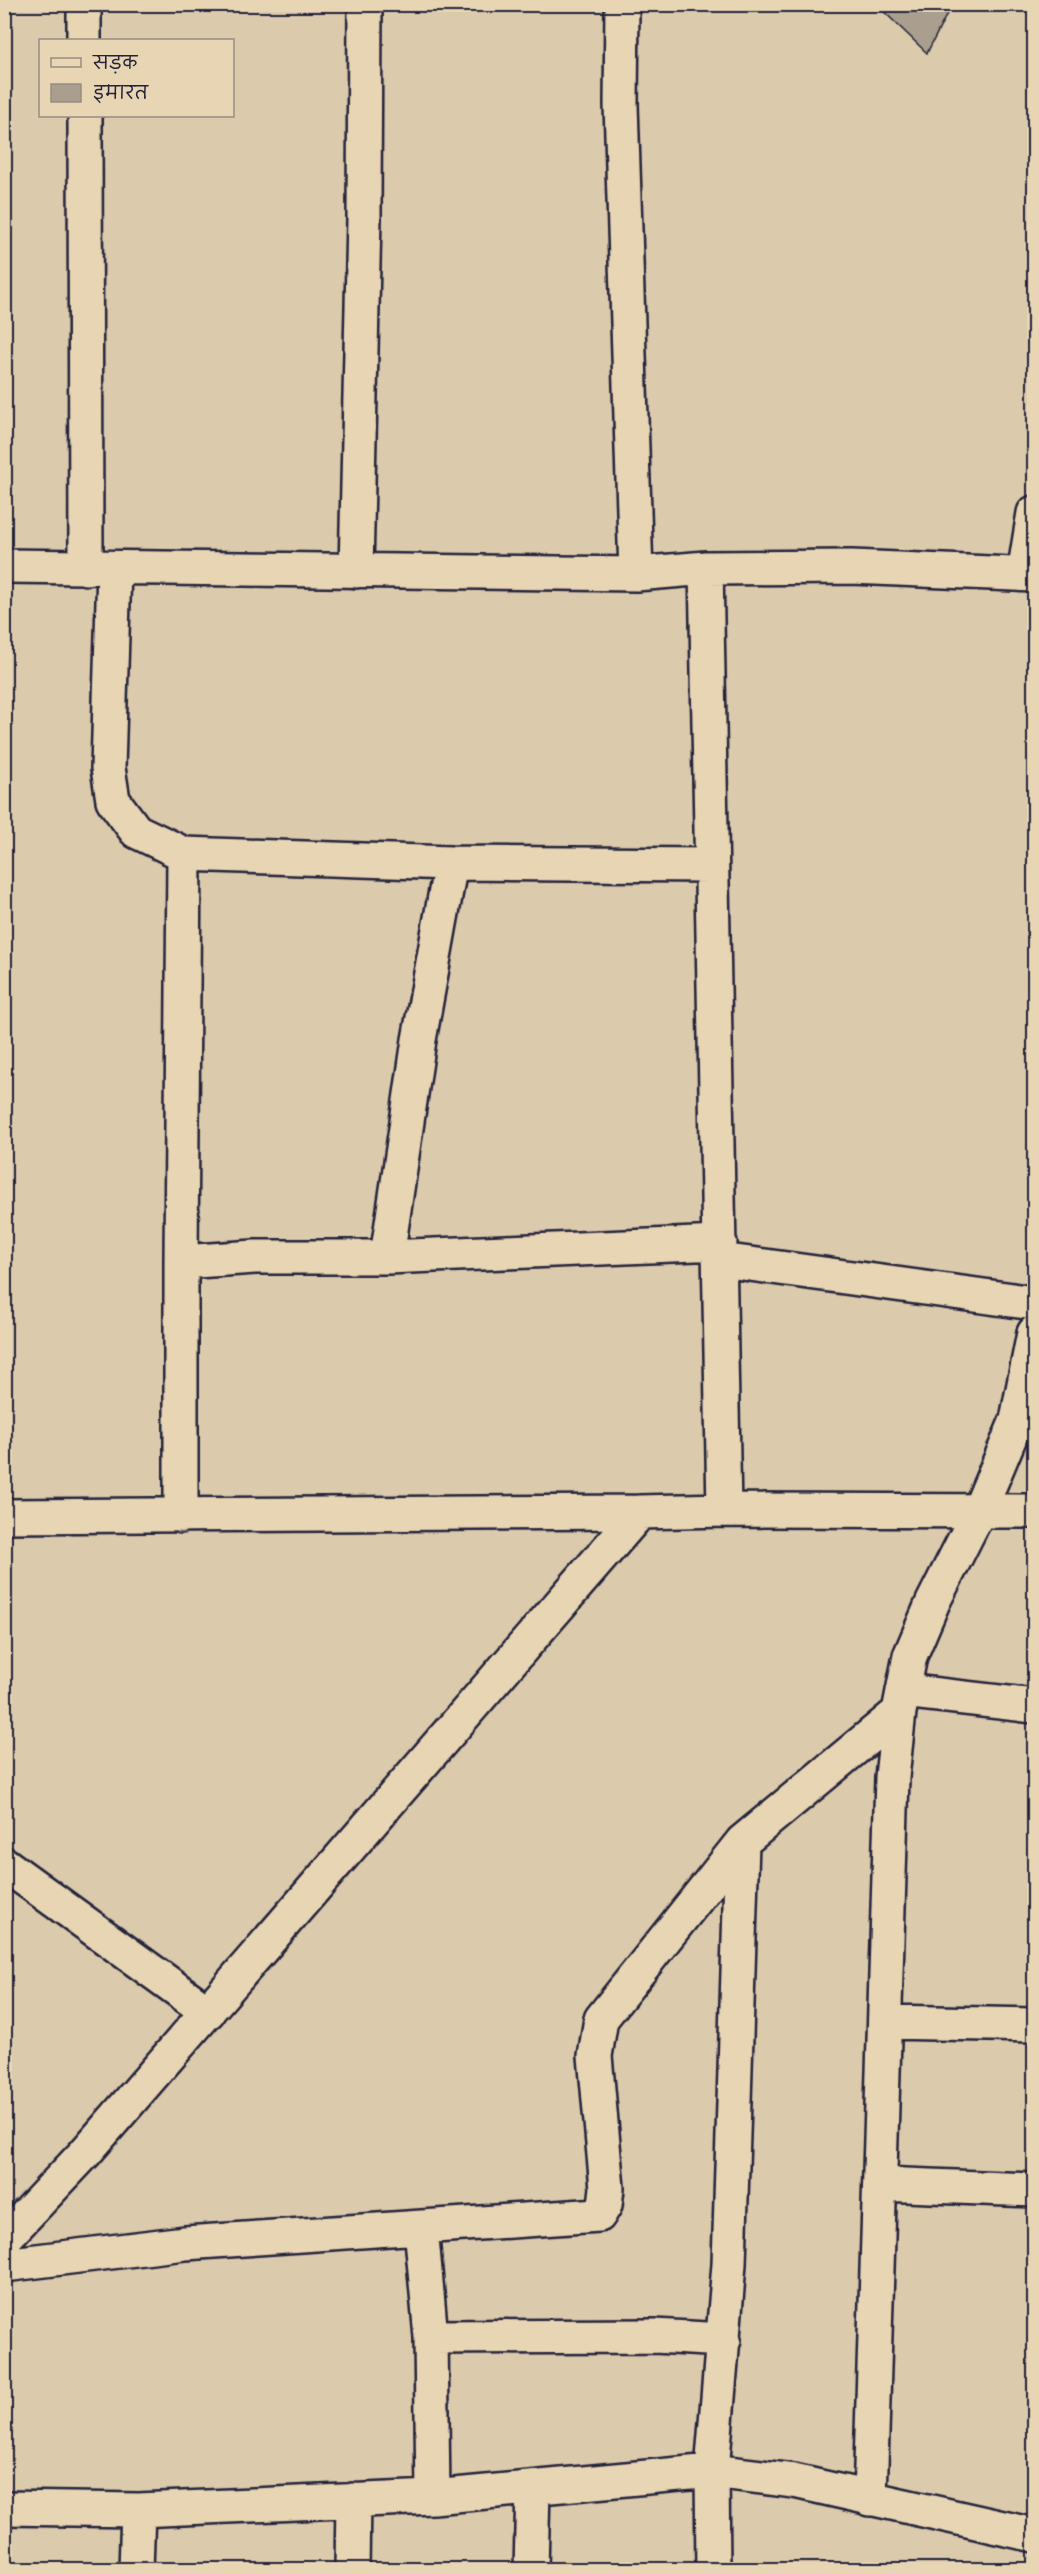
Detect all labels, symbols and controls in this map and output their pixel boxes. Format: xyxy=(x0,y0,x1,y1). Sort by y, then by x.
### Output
legend xyxy=(39,39,234,117)
text: सड़क xyxy=(92,51,138,76)
text: इमारत xyxy=(93,81,149,106)

